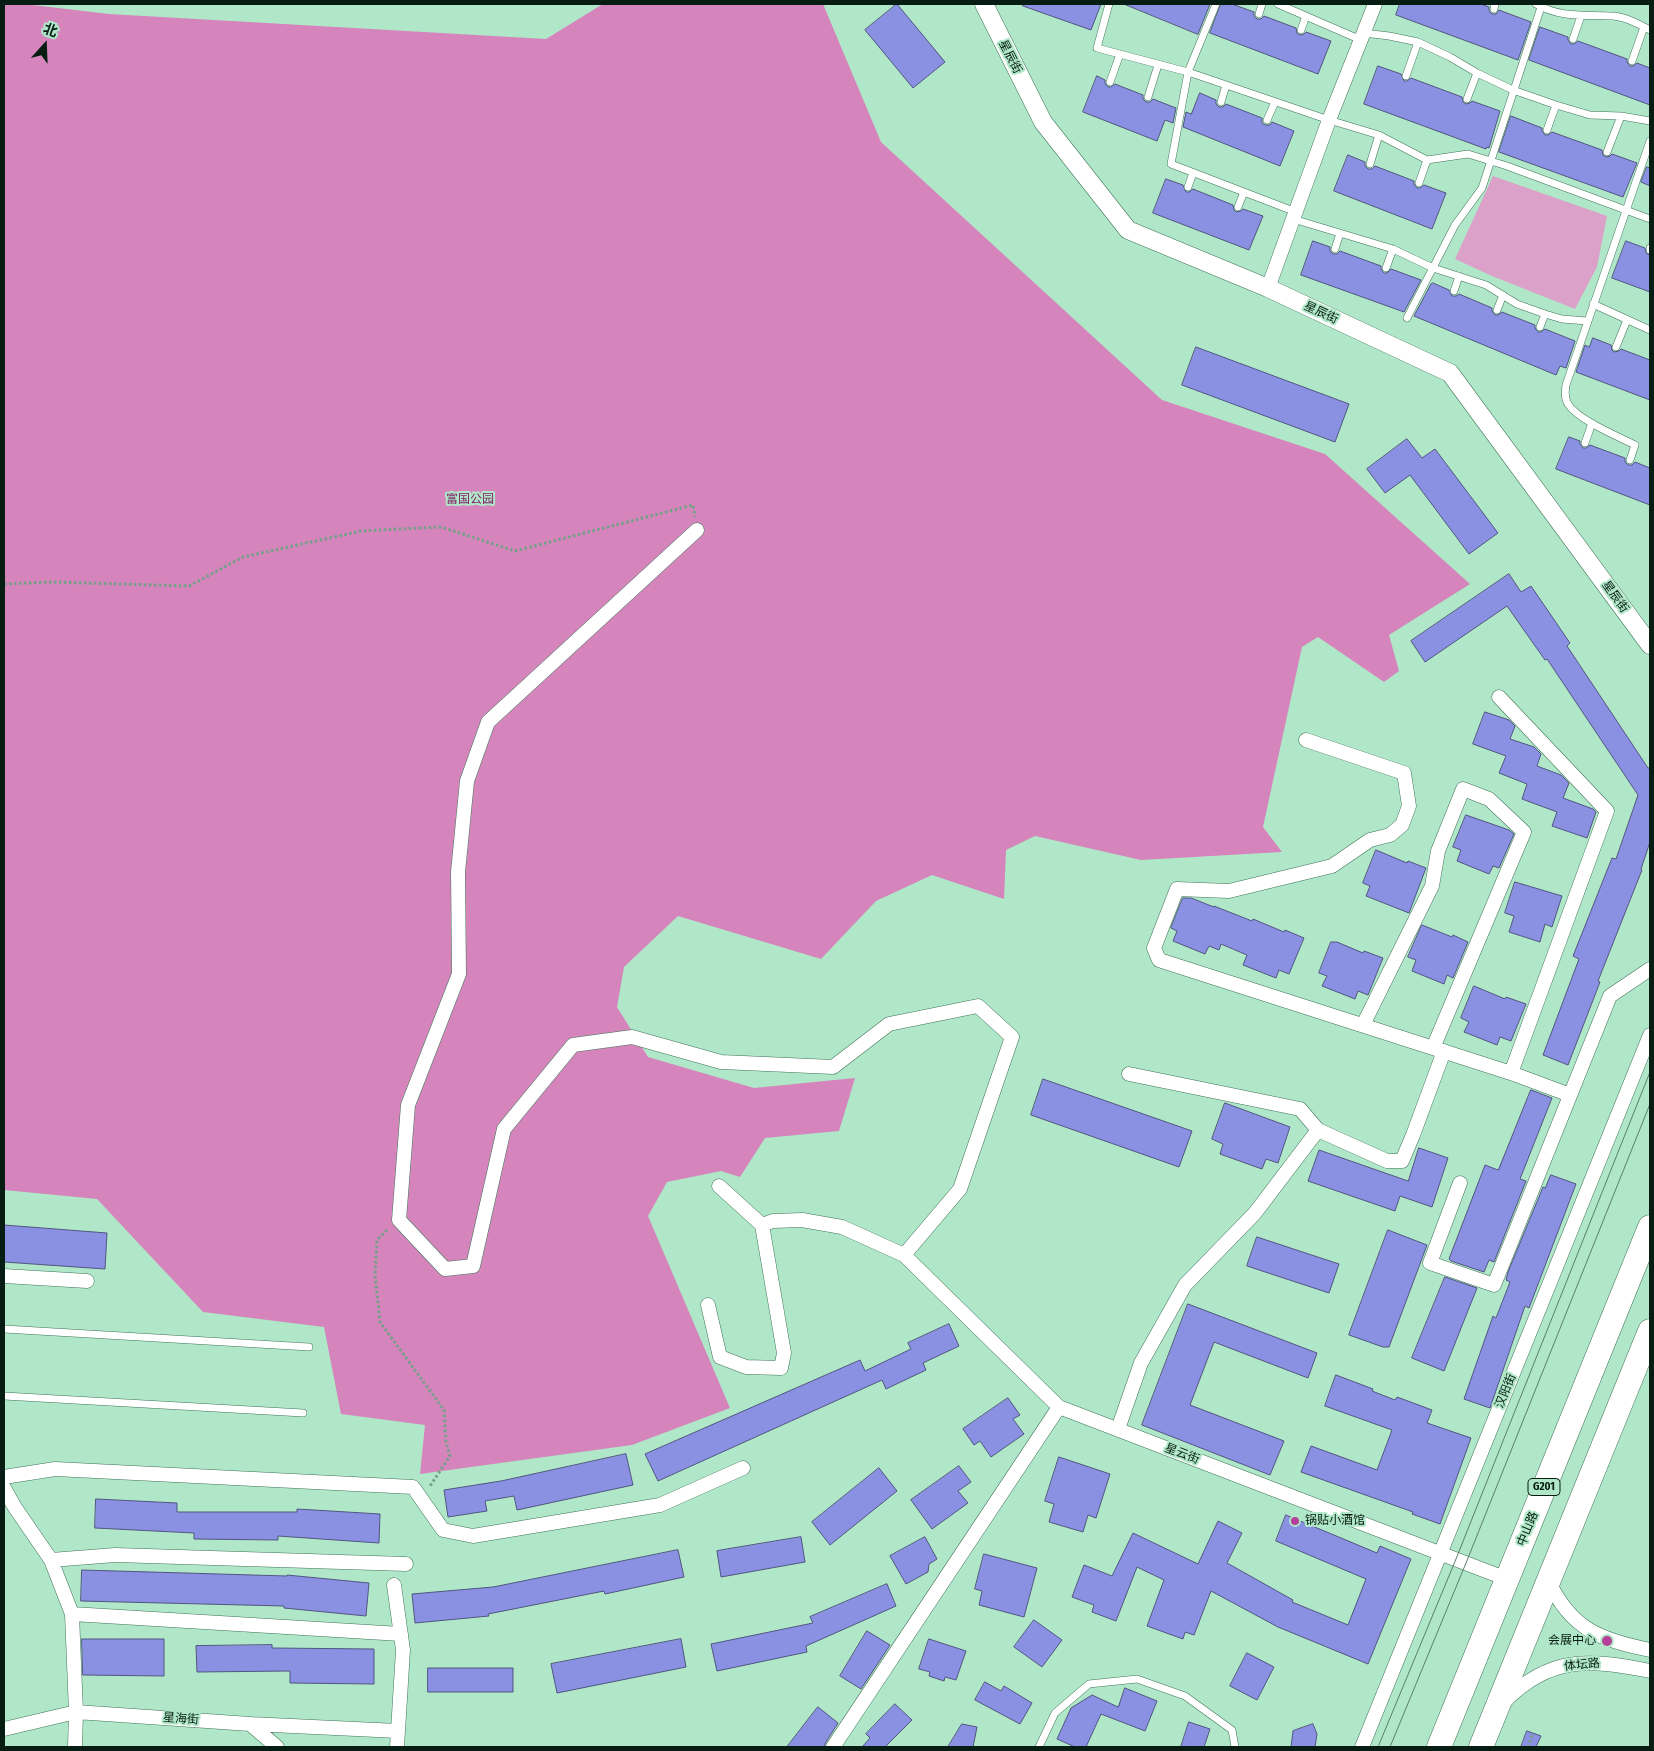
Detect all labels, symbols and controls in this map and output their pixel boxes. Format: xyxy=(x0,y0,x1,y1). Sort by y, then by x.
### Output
north arrow xyxy=(20,20,70,70)
text: 北 xyxy=(41,20,60,41)
street label: 星辰街 xyxy=(995,38,1025,76)
street label: 星辰街 xyxy=(1302,299,1340,327)
park label: 富国公园 xyxy=(446,493,494,507)
street label: 星辰街 xyxy=(1599,578,1631,616)
street label: 汉阳街 xyxy=(1493,1372,1519,1410)
street label: 星云街 xyxy=(1163,1441,1201,1467)
road number: G201 xyxy=(1528,1478,1560,1495)
street label: 中山路 xyxy=(1515,1510,1541,1548)
place label: 锅贴小酒馆 xyxy=(1305,1514,1365,1528)
marker: 锅贴小酒馆 xyxy=(1289,1515,1301,1527)
place label: 会展中心 xyxy=(1548,1634,1596,1648)
marker: 会展中心 xyxy=(1600,1634,1614,1648)
street label: 体坛路 xyxy=(1563,1656,1601,1674)
street label: 星海街 xyxy=(163,1711,199,1727)

